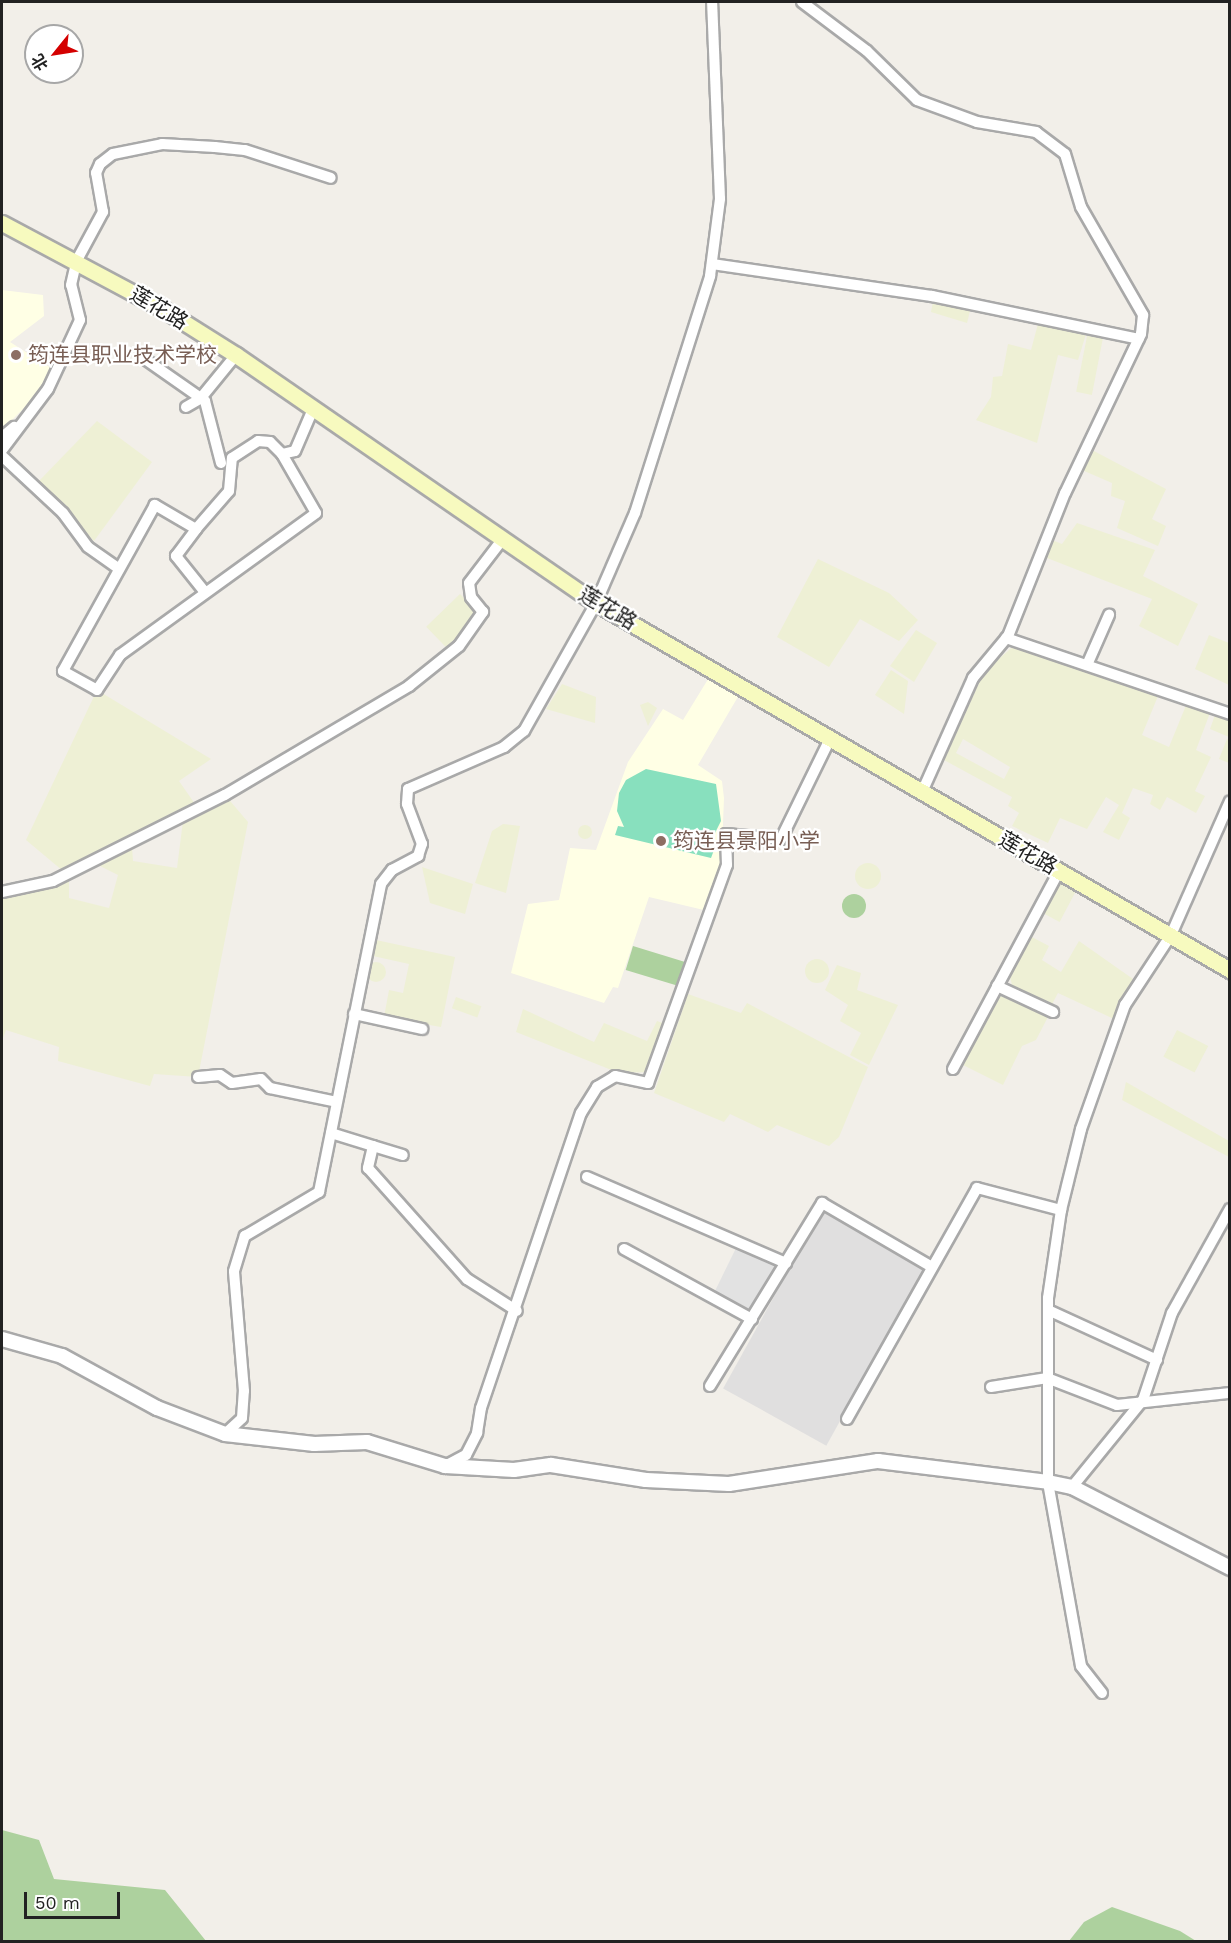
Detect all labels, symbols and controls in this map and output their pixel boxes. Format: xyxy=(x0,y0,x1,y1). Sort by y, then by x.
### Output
north arrow xyxy=(24,24,84,84)
text: 北 xyxy=(27,51,52,74)
street label: 莲花路 xyxy=(126,281,192,335)
place label: 筠连县职业技术学校 xyxy=(28,342,217,368)
marker: 筠连县职业技术学校 xyxy=(9,348,23,362)
street label: 莲花路 xyxy=(575,581,641,635)
street label: 莲花路 xyxy=(994,826,1062,880)
place label: 筠连县景阳小学 xyxy=(673,828,820,854)
marker: 筠连县景阳小学 xyxy=(654,834,668,848)
scale bar xyxy=(27,1880,123,1918)
text: 50 m xyxy=(35,1892,80,1913)

